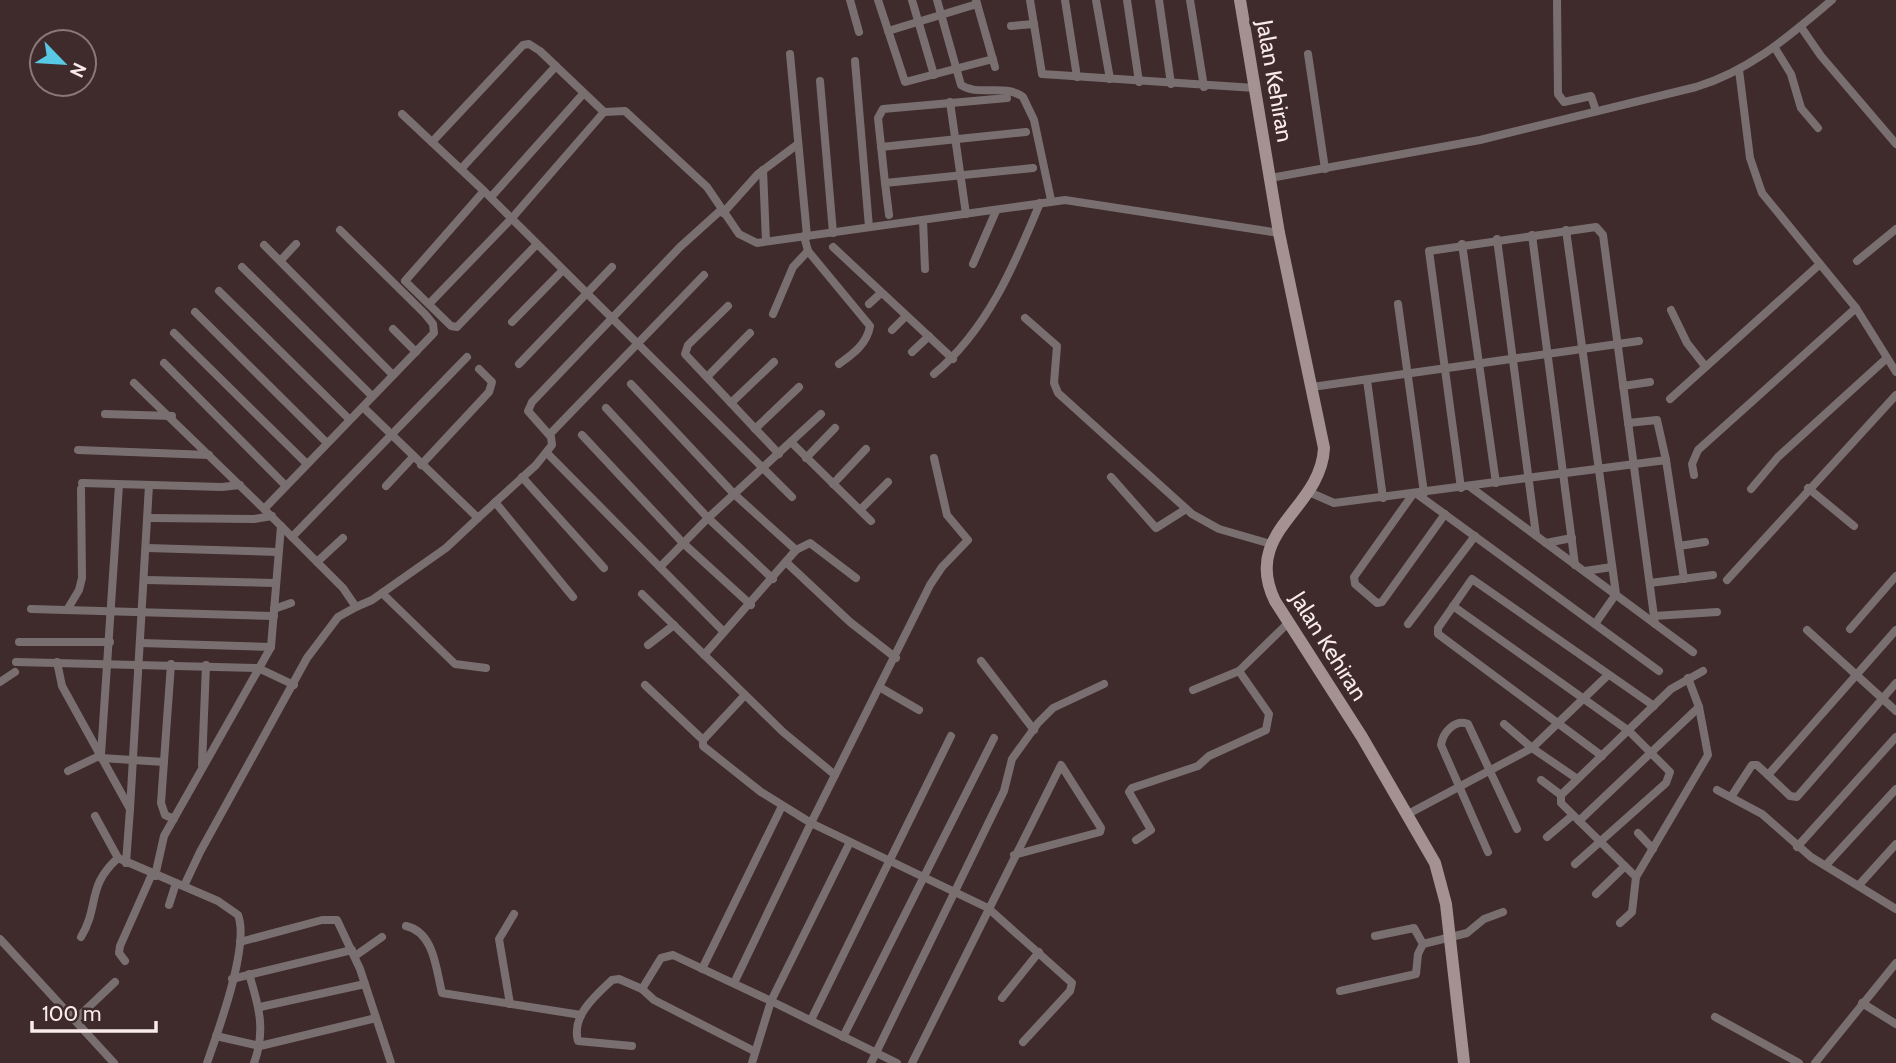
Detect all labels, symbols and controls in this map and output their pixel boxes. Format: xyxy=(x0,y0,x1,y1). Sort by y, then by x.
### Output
street label: Jalan Kehiran xyxy=(1250,17,1300,144)
north arrow xyxy=(28,28,98,98)
text: N xyxy=(65,59,91,81)
street label: Jalan Kehiran xyxy=(1284,585,1374,706)
scale bar xyxy=(32,990,156,1034)
text: 100 m xyxy=(42,1001,101,1026)

